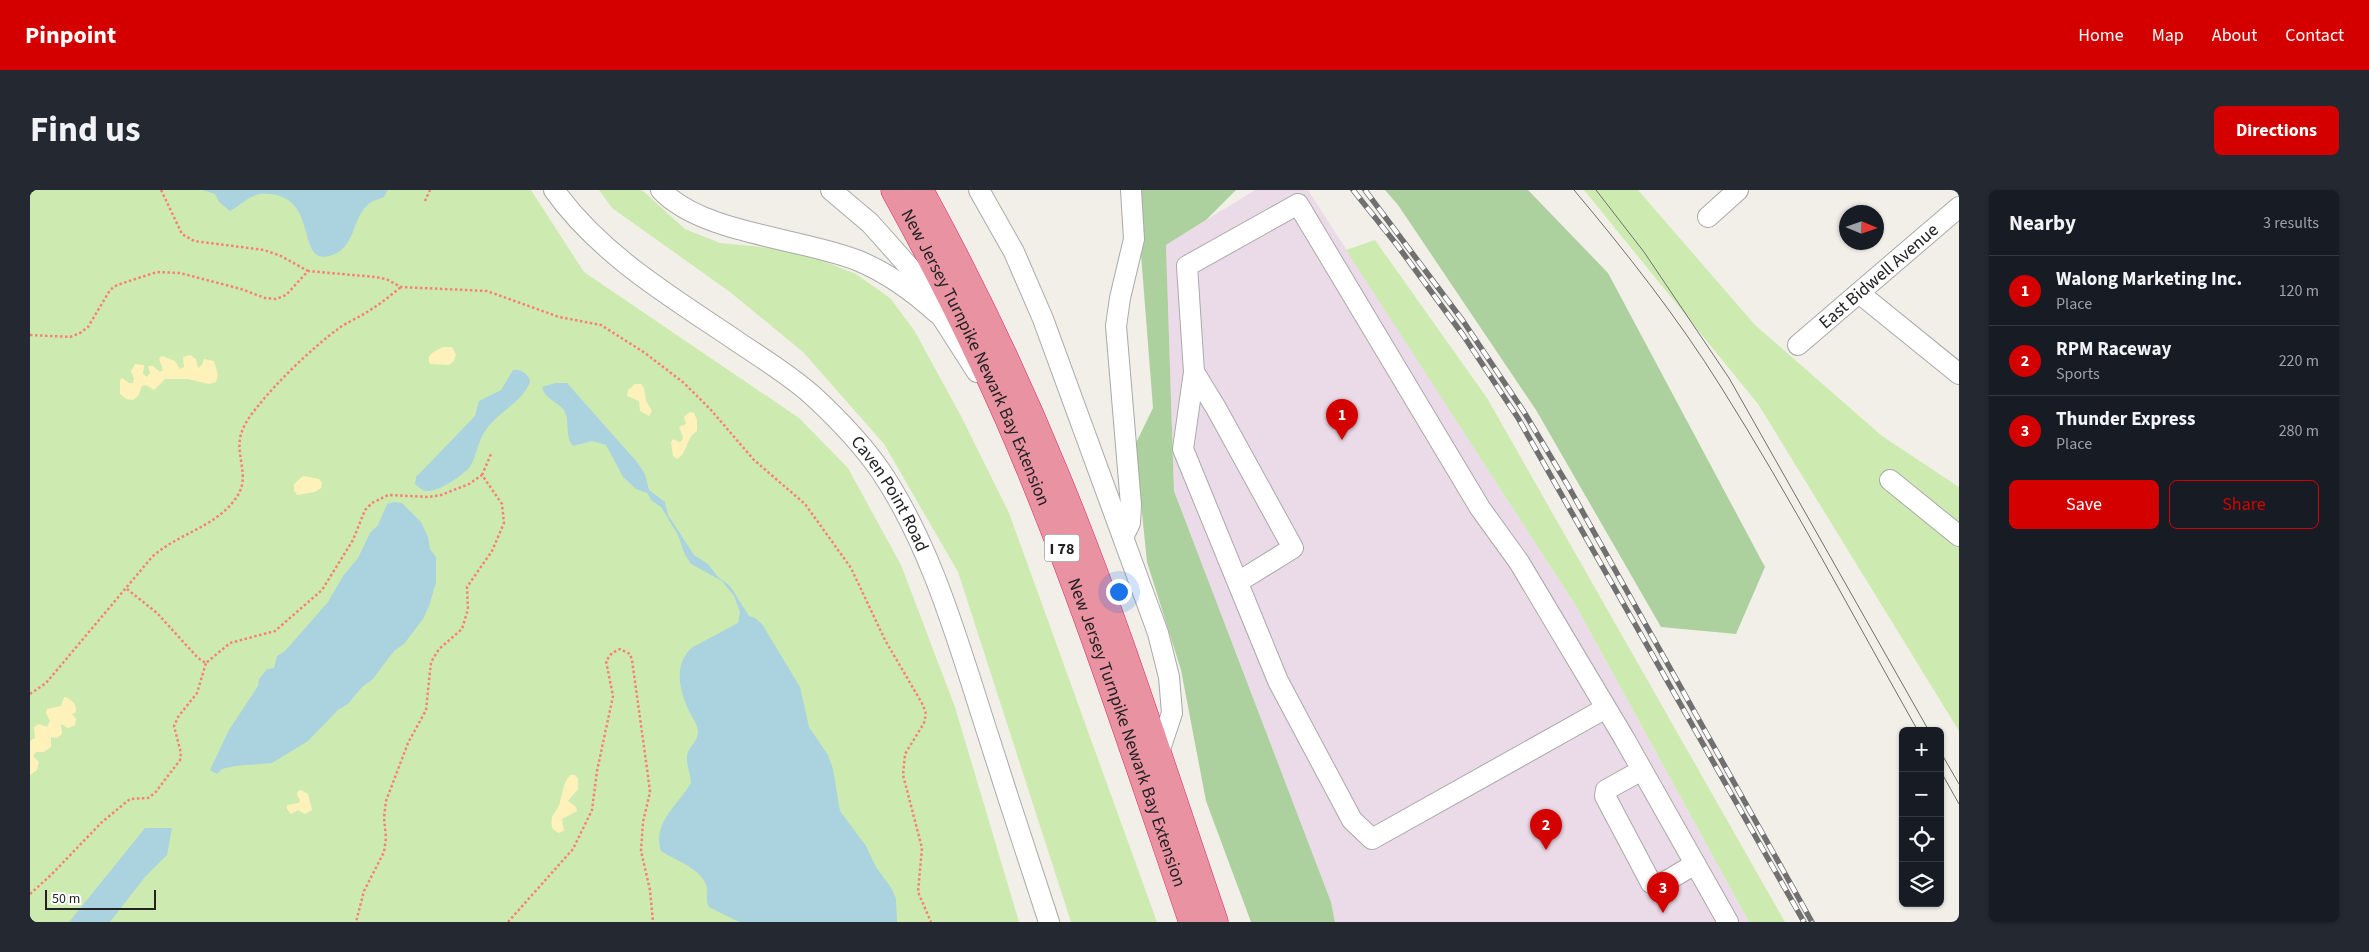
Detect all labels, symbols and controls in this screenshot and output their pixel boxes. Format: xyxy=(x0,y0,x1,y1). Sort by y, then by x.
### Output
text: Pinpoint xyxy=(25,18,116,53)
text: Home xyxy=(2078,23,2124,48)
text: Map xyxy=(2152,23,2184,48)
text: About xyxy=(2212,23,2257,48)
text: Contact xyxy=(2285,23,2344,48)
text: Find us xyxy=(30,105,140,155)
button: Directions xyxy=(2214,106,2339,155)
street label: New Jersey Turnpike Newark Bay Extension xyxy=(895,205,1056,510)
north arrow xyxy=(1839,205,1884,250)
text: Nearby xyxy=(2009,208,2076,238)
text: 3 results xyxy=(2263,212,2319,234)
street label: East Bidwell Avenue xyxy=(1813,218,1944,335)
text: Walong Marketing Inc. xyxy=(2056,266,2242,293)
text: 1 xyxy=(2021,280,2029,302)
text: 120 m xyxy=(2279,280,2319,302)
text: Place xyxy=(2056,293,2092,315)
text: RPM Raceway xyxy=(2056,336,2171,363)
text: 2 xyxy=(2021,350,2029,372)
text: 220 m xyxy=(2279,350,2319,372)
text: Sports xyxy=(2056,363,2100,385)
pin: 1 xyxy=(1326,399,1358,440)
text: Thunder Express xyxy=(2056,406,2195,433)
text: 3 xyxy=(2021,420,2029,442)
text: 280 m xyxy=(2279,420,2319,442)
street label: Caven Point Road xyxy=(845,430,935,556)
text: Place xyxy=(2056,433,2092,455)
button: Save xyxy=(2009,480,2159,529)
button: Share xyxy=(2169,480,2319,529)
road number: I 78 xyxy=(1044,534,1080,562)
street label: New Jersey Turnpike Newark Bay Extension xyxy=(1061,575,1192,890)
your location xyxy=(1106,579,1132,605)
map controls xyxy=(1899,727,1944,907)
button: + xyxy=(1899,727,1944,772)
button: − xyxy=(1899,772,1944,817)
pin: 2 xyxy=(1530,809,1562,850)
button: locate xyxy=(1899,817,1944,862)
button: layers xyxy=(1899,862,1944,907)
pin: 3 xyxy=(1647,872,1679,913)
scale bar xyxy=(45,887,156,910)
text: 50 m xyxy=(52,889,80,909)

